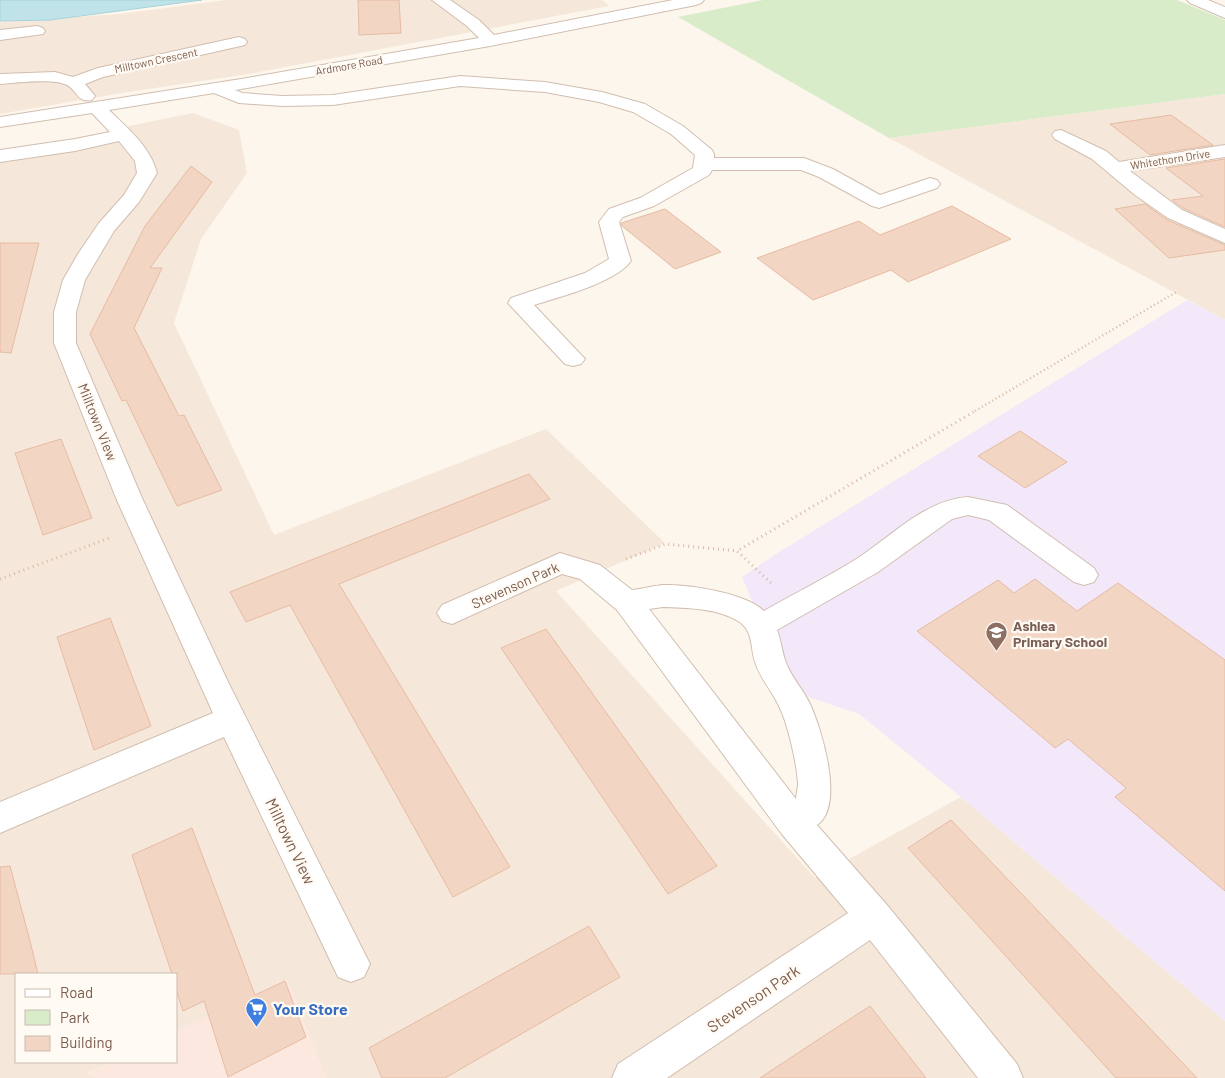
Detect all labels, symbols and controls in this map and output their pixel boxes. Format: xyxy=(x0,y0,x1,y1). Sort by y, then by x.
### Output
street label: Milltown Crescent xyxy=(113,45,199,75)
street label: Ardmore Road xyxy=(314,53,384,77)
street label: Whitethorn Drive xyxy=(1129,146,1211,172)
street label: Milltown View xyxy=(75,381,121,463)
street label: Stevenson Park xyxy=(469,558,561,612)
place label: Ashlea Primary School xyxy=(1013,617,1107,650)
school or university icon: Ashlea Primary School xyxy=(985,621,1009,652)
street label: Milltown View xyxy=(262,795,320,888)
street label: Stevenson Park xyxy=(703,960,803,1036)
legend xyxy=(15,973,178,1063)
text: Road xyxy=(60,983,93,1001)
supermarket icon: Your Store xyxy=(245,996,269,1027)
place label: Your Store xyxy=(273,999,348,1018)
text: Park xyxy=(60,1008,90,1026)
text: Building xyxy=(60,1033,113,1051)

